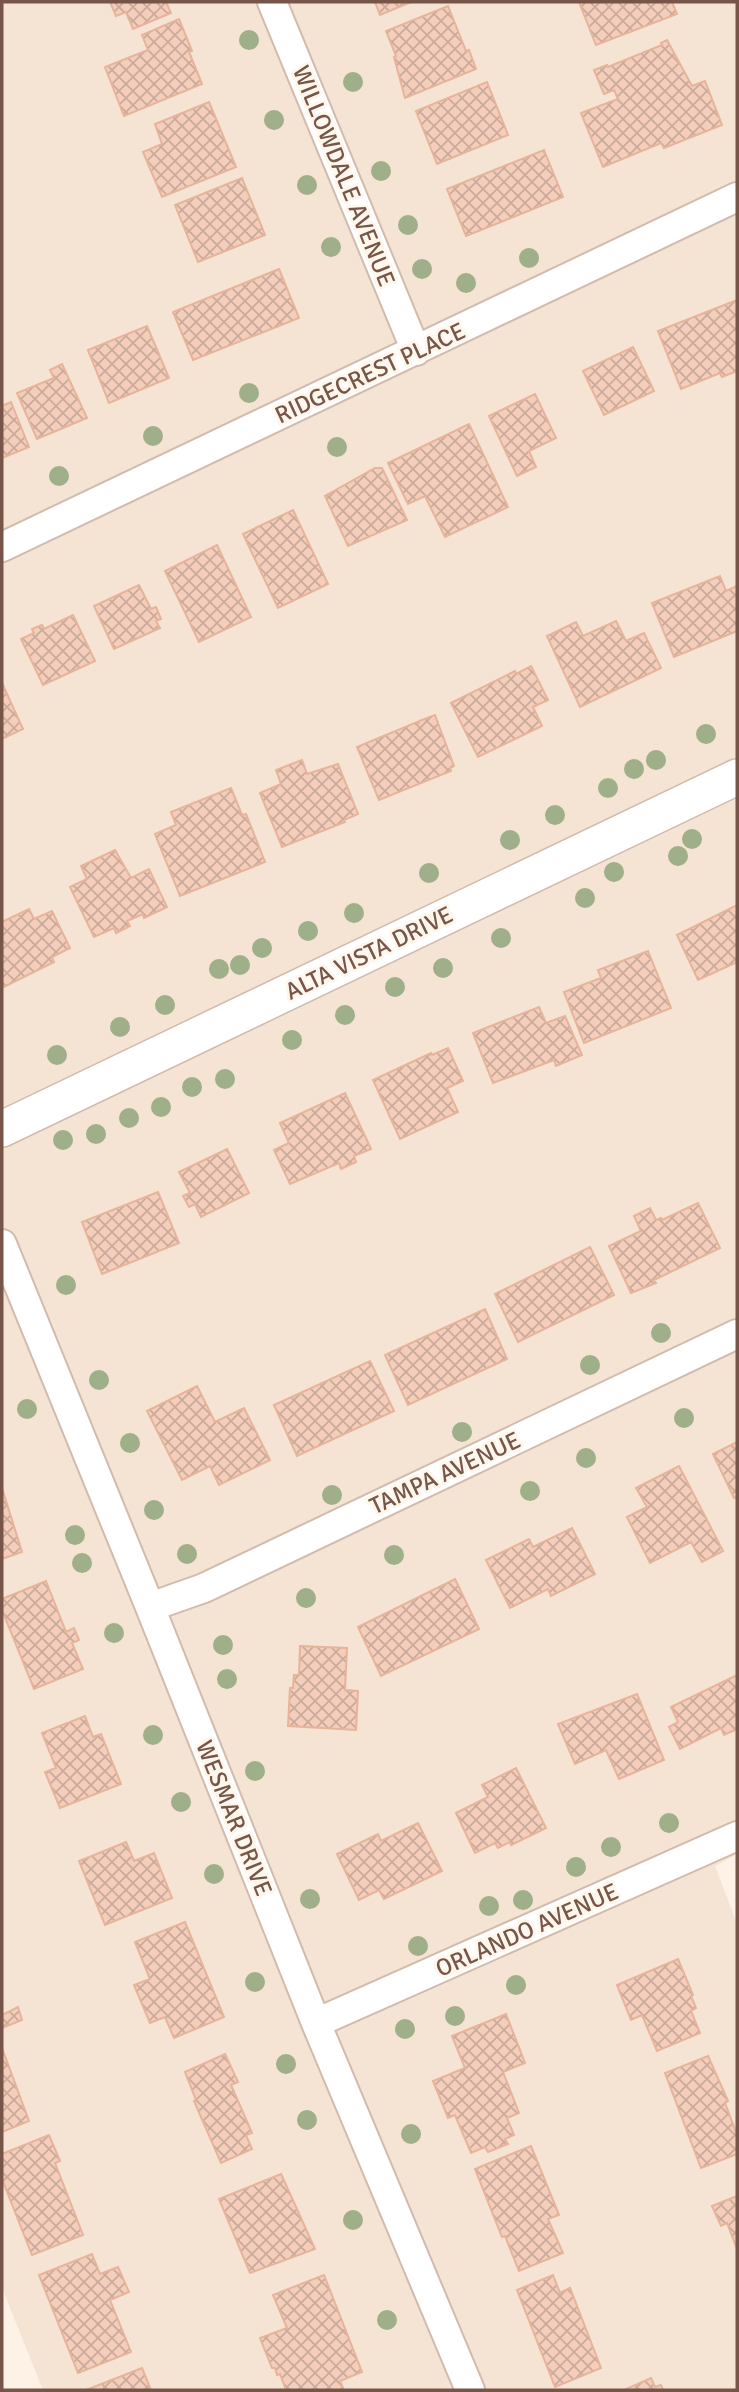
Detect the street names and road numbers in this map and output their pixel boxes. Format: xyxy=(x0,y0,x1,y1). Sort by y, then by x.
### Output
street label: WILLOWDALE AVENUE xyxy=(286,61,402,291)
street label: RIDGECREST PLACE xyxy=(270,316,470,430)
street label: ALTA VISTA DRIVE xyxy=(280,899,458,1007)
street label: TAMPA AVENUE xyxy=(365,1425,525,1521)
street label: WESMAR DRIVE xyxy=(189,1736,279,1900)
street label: ORLANDO AVENUE xyxy=(431,1876,623,1984)

